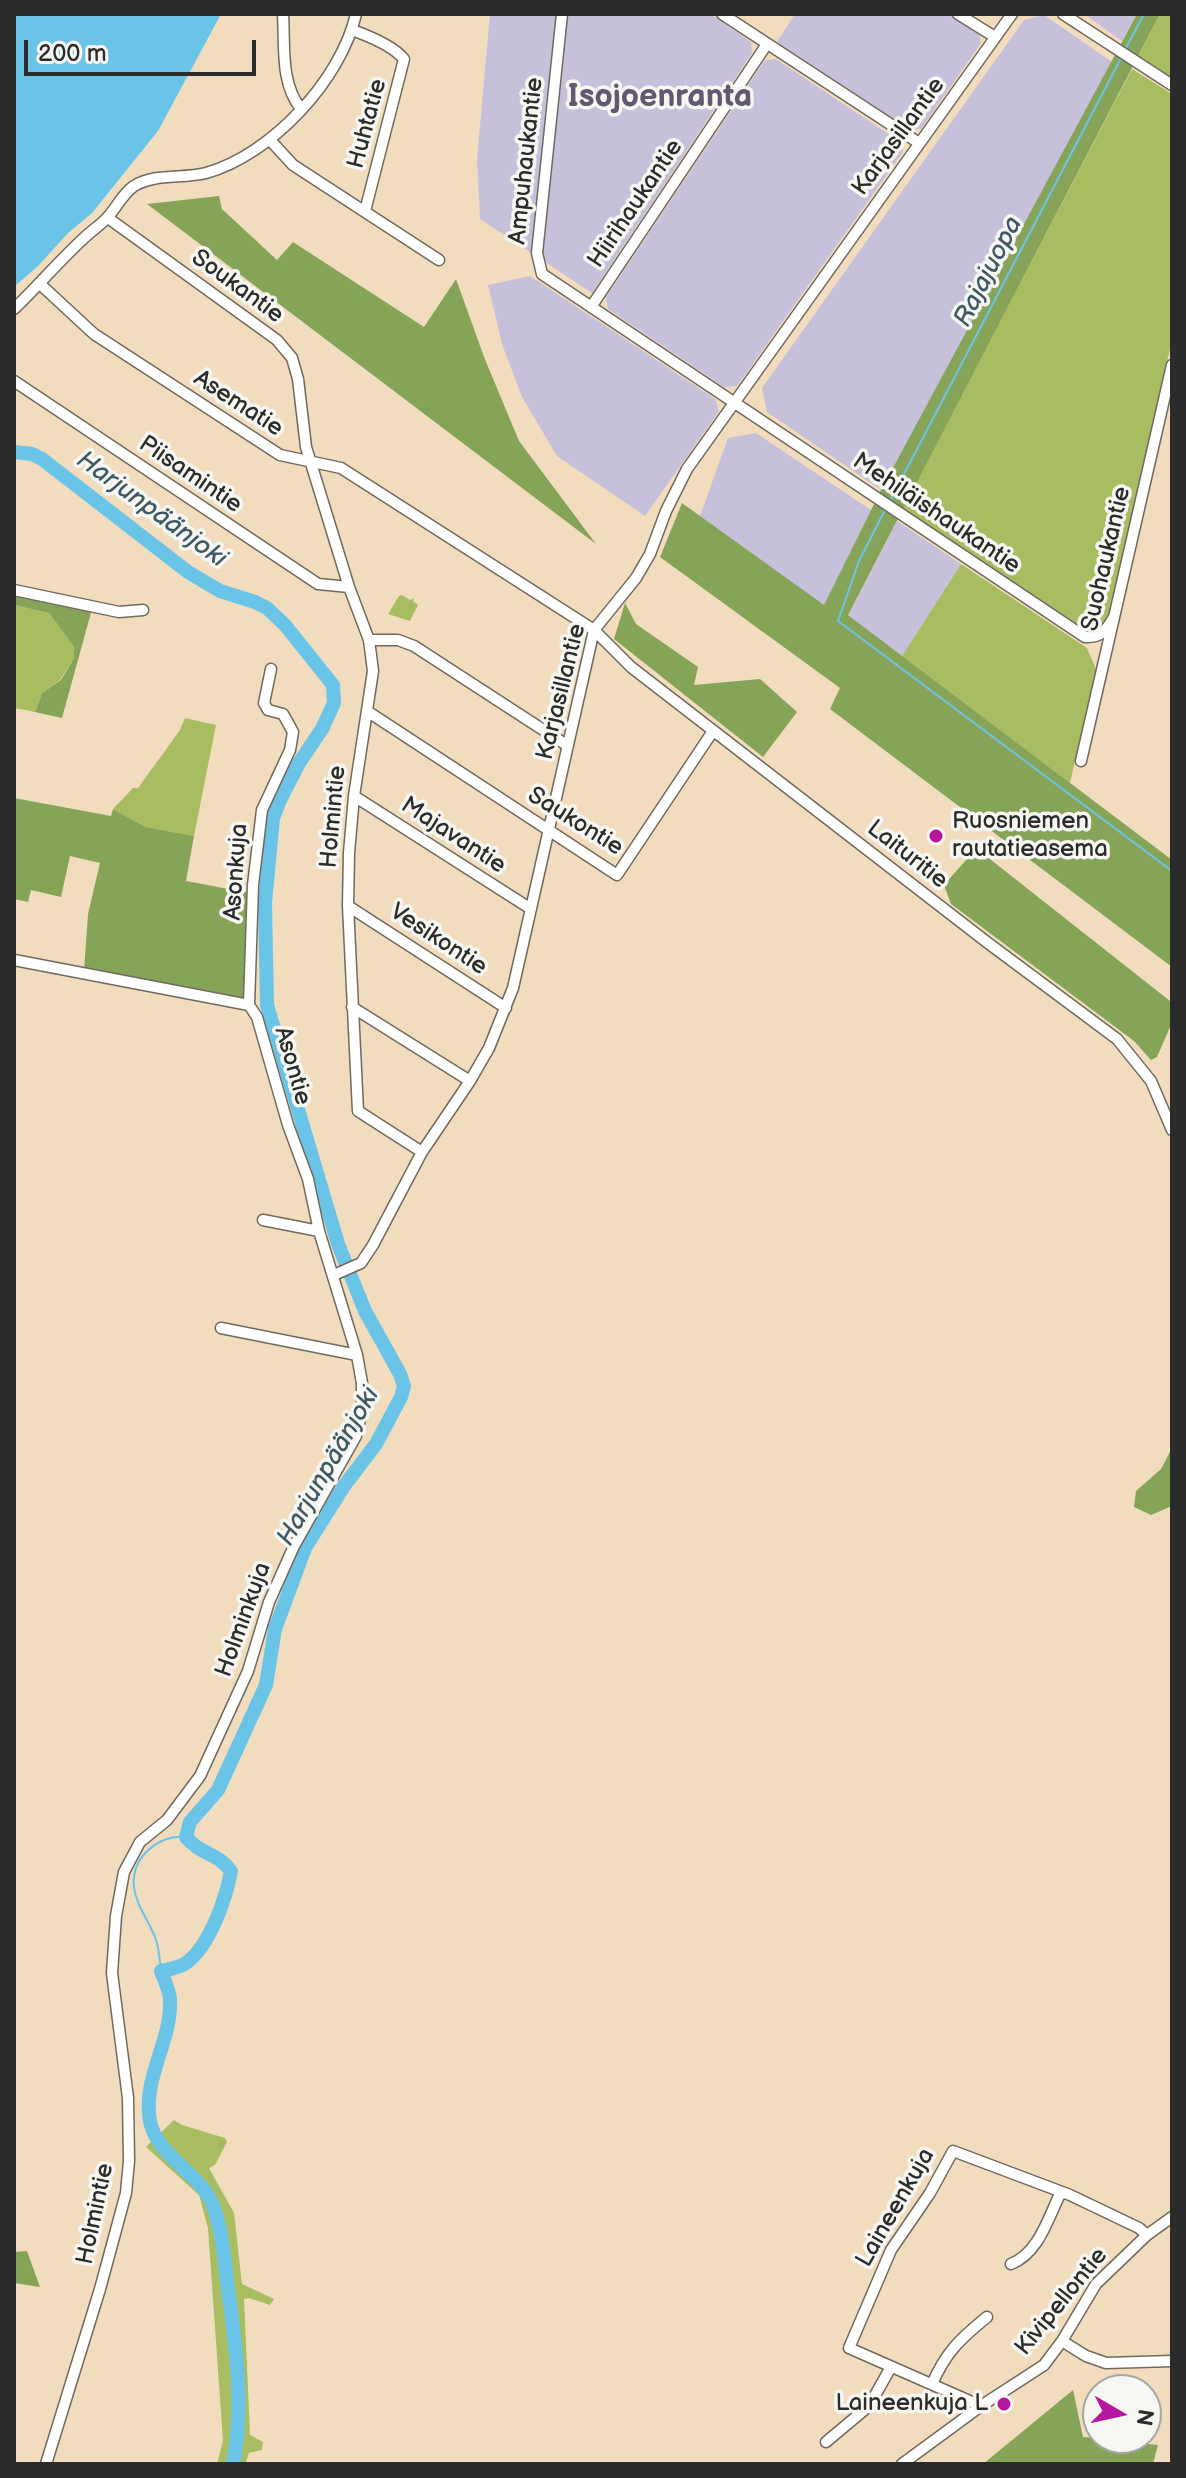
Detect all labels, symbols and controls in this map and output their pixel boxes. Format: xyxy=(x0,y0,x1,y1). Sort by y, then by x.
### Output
scale bar xyxy=(28,24,260,74)
text: 200 m xyxy=(38,39,107,68)
street label: Karjasillantie xyxy=(846,72,952,202)
street label: Huhtatie xyxy=(342,76,394,172)
street label: Ampuhaukantie xyxy=(504,76,550,246)
district label: Isojoenranta xyxy=(568,79,752,117)
street label: Hiirihaukantie xyxy=(582,134,690,274)
water label: Rajajuopa xyxy=(948,212,1030,332)
street label: Soukantie xyxy=(185,244,289,330)
street label: Asematie xyxy=(188,365,288,443)
street label: Piisamintie xyxy=(133,430,247,520)
water label: Harjunpäänjoki xyxy=(70,445,232,575)
street label: Mehiläishaukantie xyxy=(847,447,1025,581)
street label: Suohaukantie xyxy=(1076,484,1138,634)
street label: Karjasillantie xyxy=(531,621,593,763)
street label: Holmintie xyxy=(315,765,353,869)
street label: Saukontie xyxy=(522,781,628,863)
street label: Majavantie xyxy=(395,791,511,881)
place label: Ruosniemen rautatieasema xyxy=(952,808,1108,864)
street label: Laituritie xyxy=(861,815,953,895)
street label: Asonkuja xyxy=(219,823,255,921)
marker: Ruosniemen rautatieasema xyxy=(927,827,945,845)
street label: Vesikontie xyxy=(384,898,492,982)
street label: Asontie xyxy=(267,1024,317,1108)
water label: Harjunpäänjoki xyxy=(271,1382,387,1552)
street label: Holminkuja xyxy=(210,1559,278,1681)
street label: Laineenkuja xyxy=(851,2144,941,2272)
street label: Holmintie xyxy=(71,2161,121,2267)
street label: Kivipellontie xyxy=(1010,2242,1114,2362)
north arrow xyxy=(1082,2374,1162,2454)
place label: Laineenkuja L xyxy=(836,2390,988,2418)
marker: Laineenkuja L xyxy=(995,2395,1013,2413)
text: N xyxy=(1130,2407,1159,2428)

